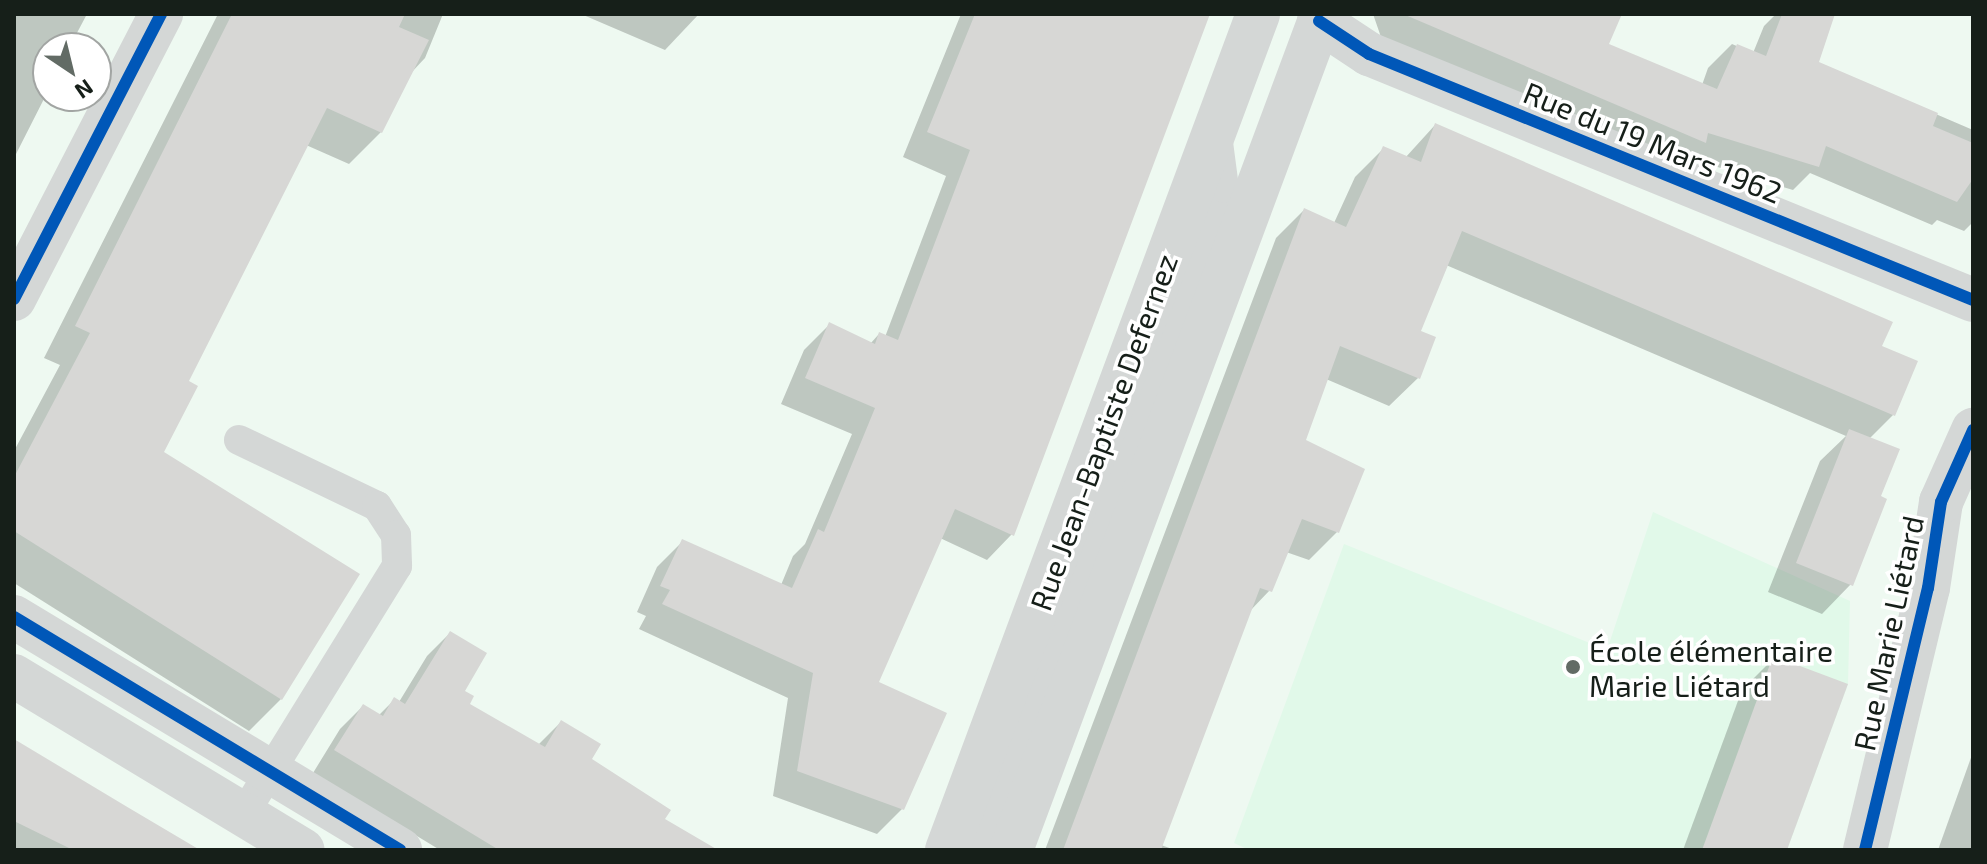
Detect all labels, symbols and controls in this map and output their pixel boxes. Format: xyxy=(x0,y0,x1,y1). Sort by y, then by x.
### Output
north arrow xyxy=(32,32,112,112)
street label: Rue du 19 Mars 1962 xyxy=(1519,74,1787,210)
text: N xyxy=(71,75,99,105)
street label: Rue Jean-Baptiste Defernez xyxy=(1022,249,1184,615)
street label: Rue Marie Liétard xyxy=(1846,512,1930,754)
place label: École élémentaire Marie Liétard xyxy=(1589,632,1833,702)
marker: École élémentaire Marie Liétard xyxy=(1564,658,1582,676)

